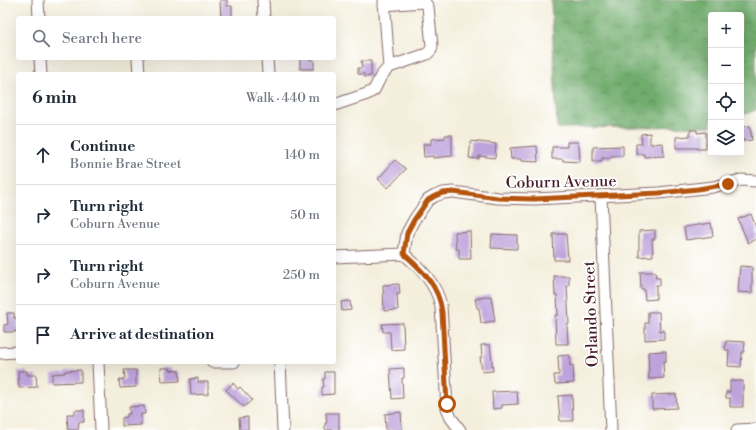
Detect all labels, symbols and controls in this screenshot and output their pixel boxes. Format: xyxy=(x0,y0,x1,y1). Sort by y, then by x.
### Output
map controls xyxy=(708,12,744,156)
button: + xyxy=(708,12,744,48)
search box xyxy=(16,16,336,60)
icon: search xyxy=(30,27,52,49)
text: Search here xyxy=(62,29,142,48)
button: − xyxy=(708,48,744,84)
button: locate xyxy=(708,84,744,120)
text: 6 min xyxy=(32,87,77,109)
text: Walk · 440 m xyxy=(246,90,320,106)
button: layers xyxy=(708,120,744,156)
text: Continue xyxy=(70,137,135,156)
icon: ahead xyxy=(32,144,54,166)
text: 140 m xyxy=(284,147,320,163)
text: Bonnie Brae Street xyxy=(70,156,181,172)
street label: Coburn Avenue xyxy=(505,171,617,193)
route end xyxy=(719,175,737,193)
text: Turn right xyxy=(70,197,144,216)
icon: right xyxy=(32,204,54,226)
text: 50 m xyxy=(290,207,320,223)
text: Coburn Avenue xyxy=(70,216,160,232)
text: Turn right xyxy=(70,257,144,276)
street label: Orlando Street xyxy=(579,260,603,367)
icon: right xyxy=(32,264,54,286)
text: 250 m xyxy=(283,267,320,283)
text: Coburn Avenue xyxy=(70,276,160,292)
icon: arrive xyxy=(32,324,54,346)
text: Arrive at destination xyxy=(70,325,214,344)
route start xyxy=(438,395,456,413)

